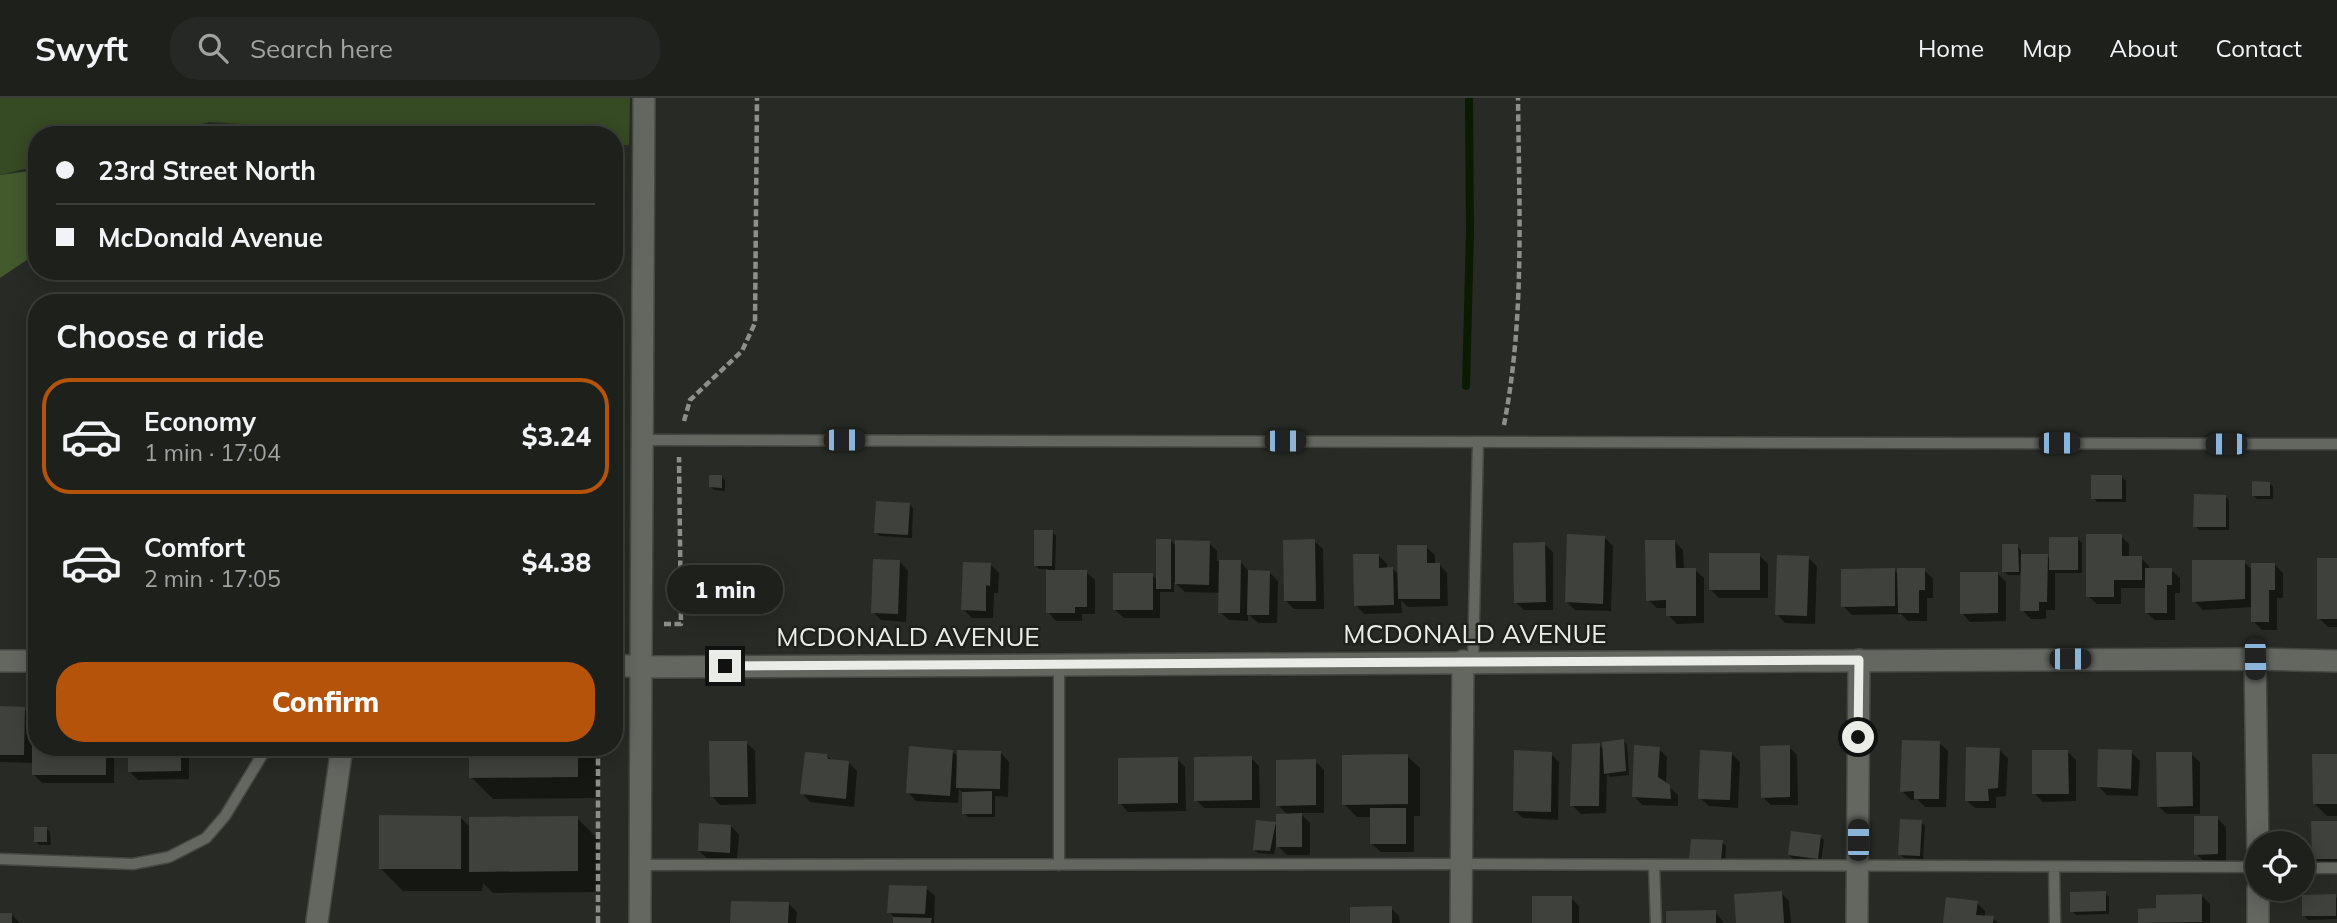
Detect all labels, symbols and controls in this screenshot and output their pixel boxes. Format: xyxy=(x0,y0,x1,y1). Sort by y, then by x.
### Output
search box xyxy=(170,17,660,80)
text: Swyft xyxy=(35,28,128,69)
icon: search xyxy=(194,29,232,67)
text: Search here xyxy=(250,32,393,65)
text: Home xyxy=(1918,33,1984,63)
text: Map xyxy=(2022,33,2072,63)
text: About xyxy=(2110,33,2178,63)
text: Contact xyxy=(2216,33,2302,63)
text: 23rd Street North xyxy=(98,154,316,187)
text: McDonald Avenue xyxy=(98,221,323,254)
text: Choose a ride xyxy=(56,316,264,356)
icon: car xyxy=(60,405,123,468)
text: Economy xyxy=(144,405,256,438)
text: $3.24 xyxy=(522,420,591,453)
car xyxy=(824,430,866,451)
car xyxy=(1265,431,1307,452)
car xyxy=(2039,433,2081,454)
car xyxy=(2206,434,2248,455)
text: 1 min · 17:04 xyxy=(144,438,281,467)
icon: car xyxy=(60,531,123,594)
text: Comfort xyxy=(144,531,245,564)
text: $4.38 xyxy=(522,546,591,579)
text: 2 min · 17:05 xyxy=(144,564,281,593)
callout: 1 min xyxy=(667,564,783,614)
text: 1 min xyxy=(694,575,756,604)
street label: MCDONALD AVENUE xyxy=(1343,617,1607,650)
street label: MCDONALD AVENUE xyxy=(776,620,1040,653)
car xyxy=(2245,638,2266,680)
car xyxy=(2050,649,2092,670)
route end xyxy=(709,650,741,682)
button: Confirm xyxy=(56,662,595,742)
route start xyxy=(1842,721,1874,753)
car xyxy=(1848,819,1869,861)
map controls xyxy=(2245,831,2315,901)
button: locate xyxy=(2245,831,2315,901)

